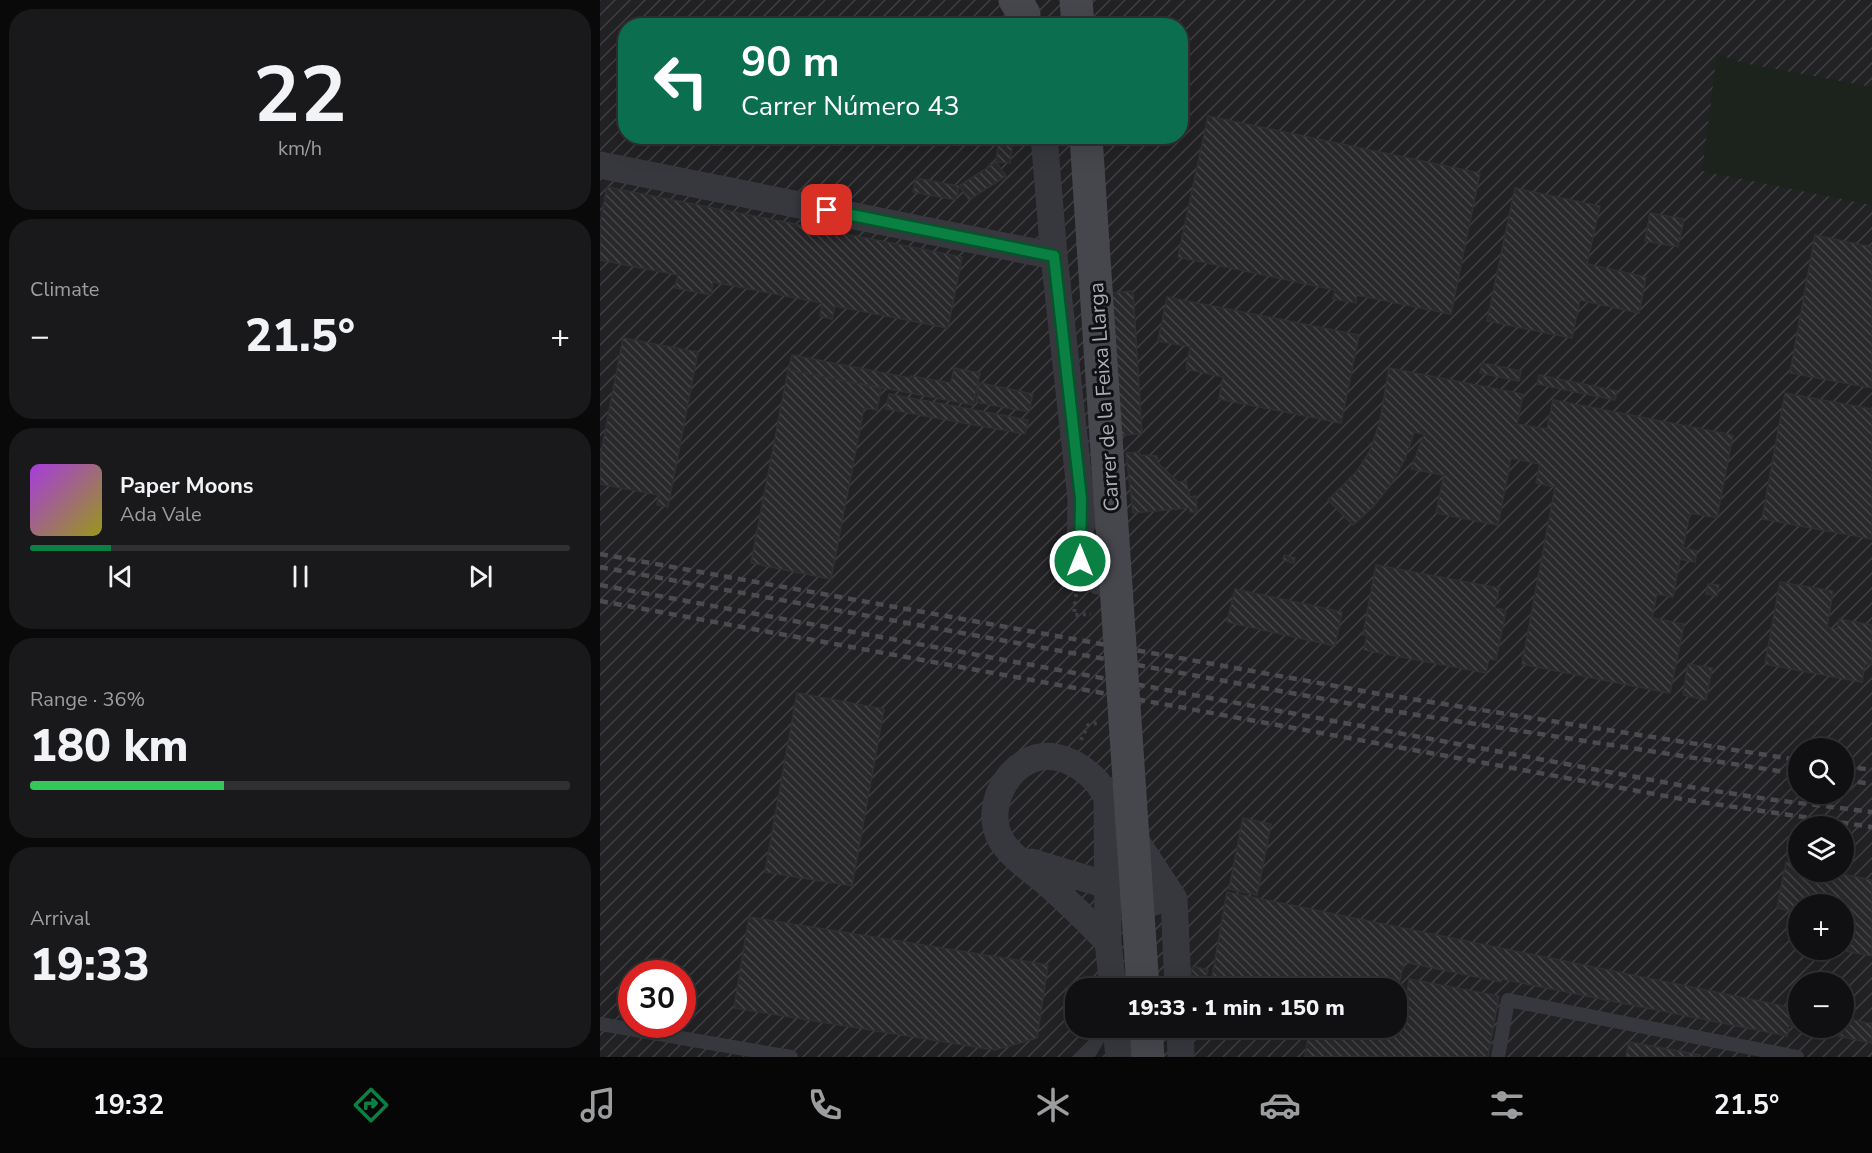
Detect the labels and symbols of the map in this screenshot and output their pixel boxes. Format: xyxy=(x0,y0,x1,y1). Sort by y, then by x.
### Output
pin xyxy=(801,184,852,235)
street label: Carrer de la Feixa Llarga xyxy=(1082,281,1126,513)
position arrow xyxy=(1048,529,1112,593)
speed limit sign: 30 xyxy=(618,960,696,1038)

